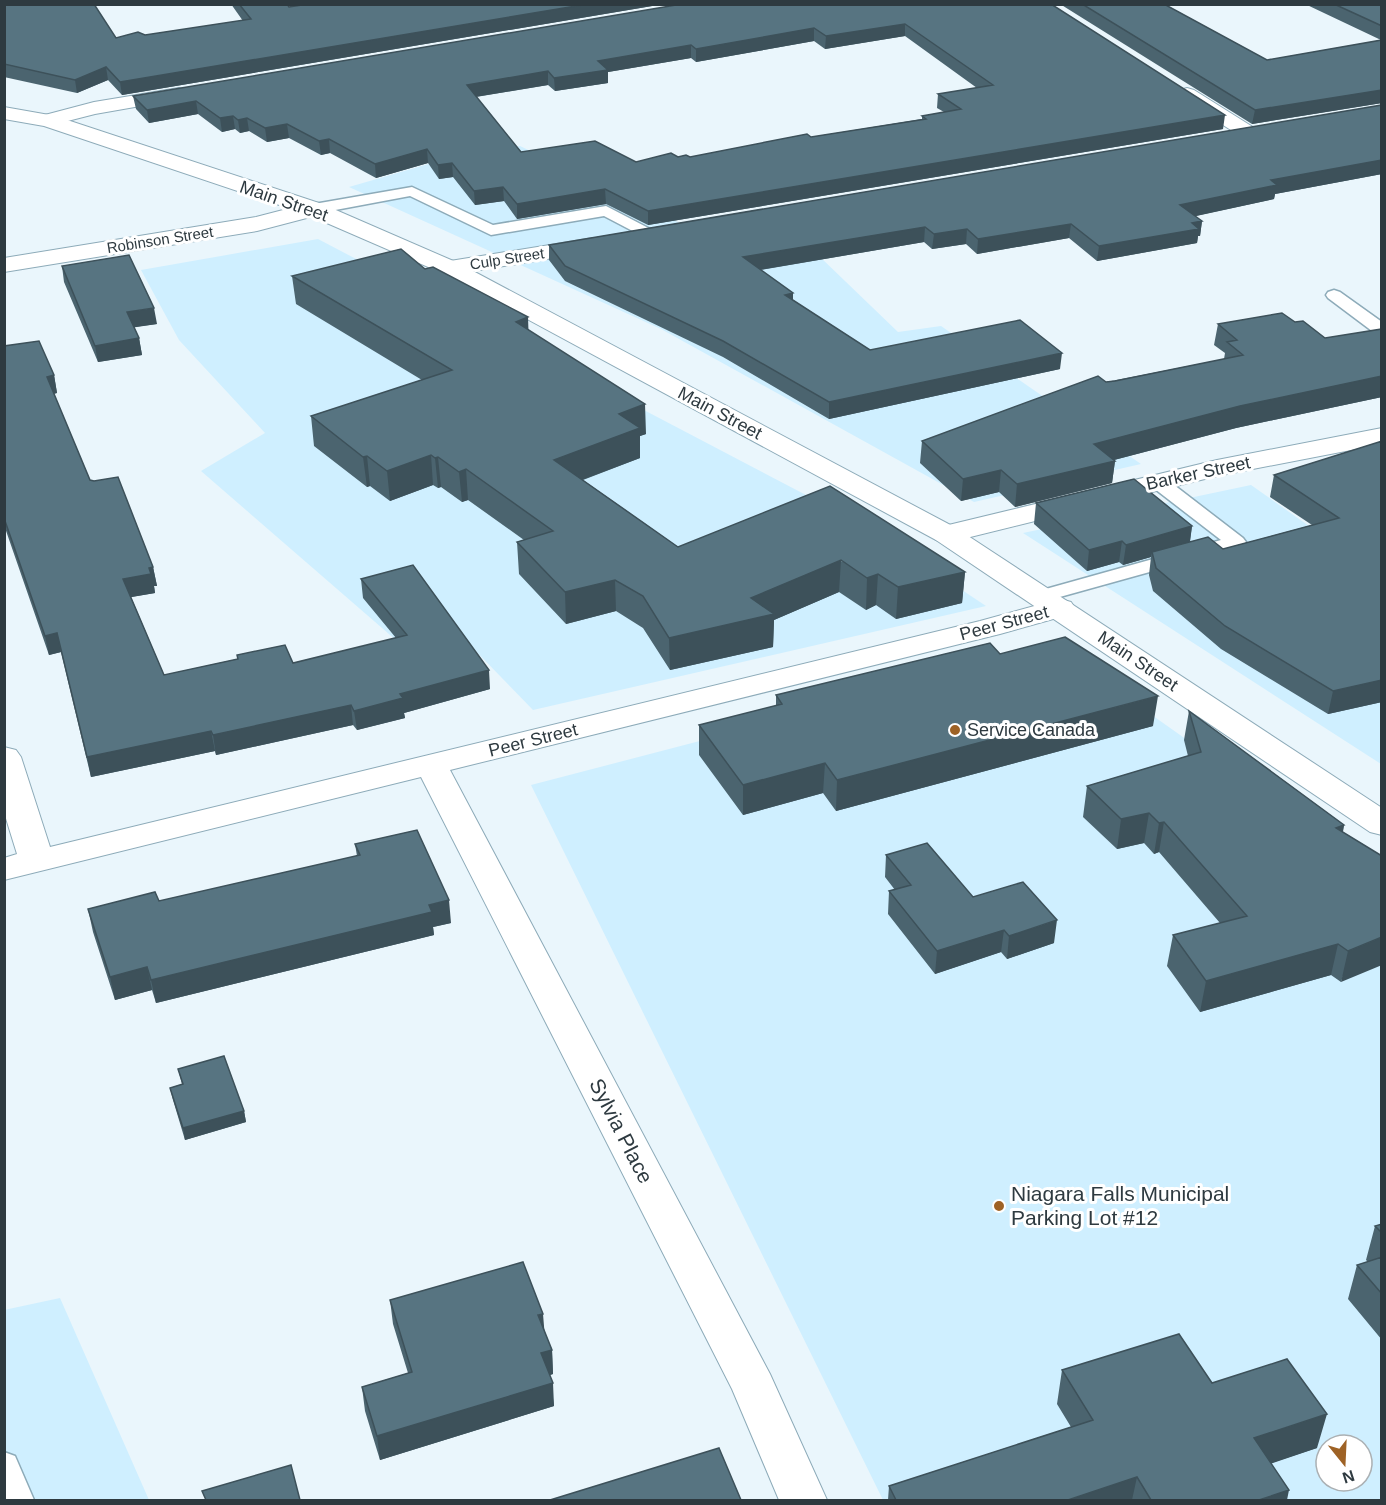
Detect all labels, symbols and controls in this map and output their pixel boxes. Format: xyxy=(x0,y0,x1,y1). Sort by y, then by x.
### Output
street label: Main Street xyxy=(237,177,331,225)
street label: Robinson Street xyxy=(105,223,215,256)
street label: Culp Street xyxy=(469,244,546,273)
street label: Main Street xyxy=(675,383,765,443)
street label: Barker Street xyxy=(1144,452,1252,494)
street label: Peer Street xyxy=(957,602,1051,644)
street label: Main Street xyxy=(1094,627,1182,695)
street label: Peer Street xyxy=(486,719,580,761)
place label: Service Canada xyxy=(967,720,1096,740)
marker: Service Canada xyxy=(948,723,962,737)
street label: Sylvia Place xyxy=(585,1075,658,1187)
place label: Niagara Falls Municipal Parking Lot #12 xyxy=(1011,1182,1229,1229)
marker: Niagara Falls Municipal Parking Lot #12 xyxy=(992,1199,1006,1213)
north arrow xyxy=(1314,1433,1374,1493)
text: N xyxy=(1340,1467,1357,1487)

